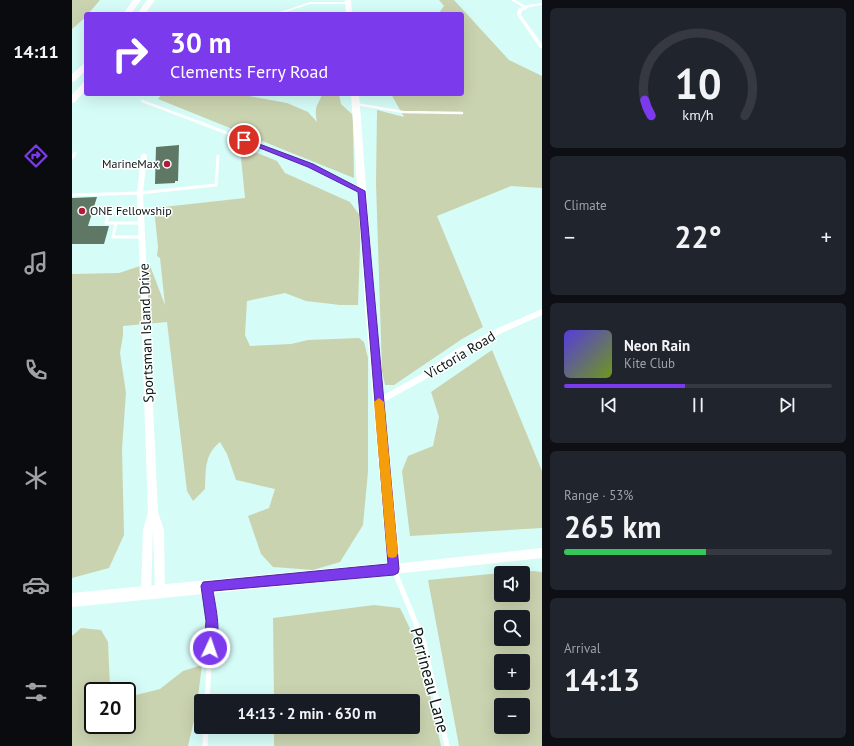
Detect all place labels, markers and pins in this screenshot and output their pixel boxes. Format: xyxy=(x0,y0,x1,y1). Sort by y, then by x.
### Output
pin xyxy=(227,123,261,157)
place label: MarineMax xyxy=(102,156,159,171)
marker: MarineMax xyxy=(162,159,172,169)
place label: ONE Fellowship xyxy=(90,203,172,218)
marker: ONE Fellowship xyxy=(77,206,87,216)

